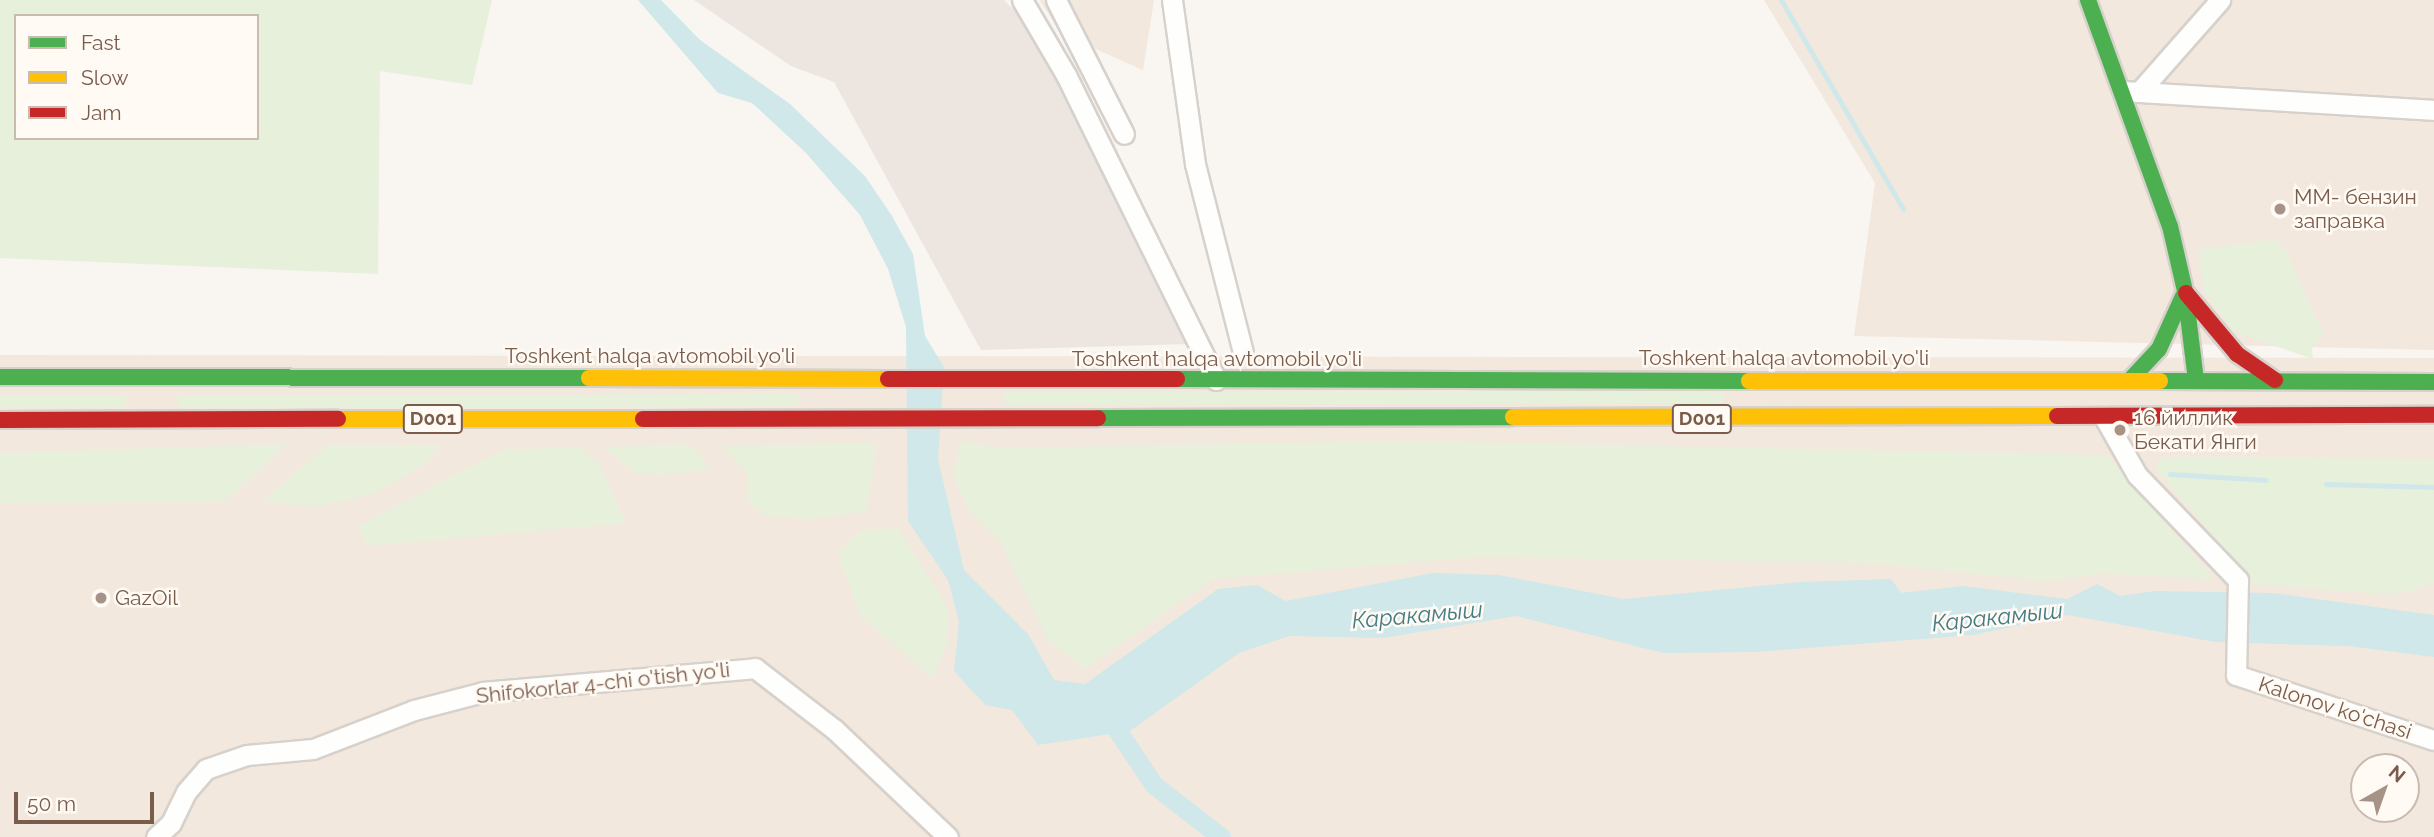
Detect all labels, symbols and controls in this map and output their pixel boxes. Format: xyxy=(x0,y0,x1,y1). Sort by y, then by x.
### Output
legend xyxy=(14,14,259,140)
text: Fast xyxy=(81,30,121,55)
text: Slow xyxy=(81,65,129,90)
text: Jam xyxy=(81,100,122,125)
place label: ММ- бензин заправка xyxy=(2294,184,2417,234)
marker: ММ- бензин заправка xyxy=(2272,201,2288,217)
street label: Toshkent halqa avtomobil yo'li xyxy=(504,343,796,369)
street label: Toshkent halqa avtomobil yo'li xyxy=(1638,345,1930,371)
street label: Toshkent halqa avtomobil yo'li xyxy=(1071,346,1363,372)
road number: D001 xyxy=(402,404,464,434)
road number: D001 xyxy=(1670,404,1734,434)
place label: 16 йиллик Бекати Янги xyxy=(2134,405,2257,455)
marker: 16 йиллик Бекати Янги xyxy=(2112,422,2128,438)
place label: GazOil xyxy=(115,585,178,611)
marker: GazOil xyxy=(93,590,109,606)
water label: Каракамыш xyxy=(1351,596,1483,634)
water label: Каракамыш xyxy=(1930,596,2064,638)
street label: Shifokorlar 4-chi o'tish yo'li xyxy=(474,657,732,709)
street label: Kalonov ko'chasi xyxy=(2255,671,2415,745)
north arrow xyxy=(2350,753,2420,823)
text: N xyxy=(2385,760,2410,787)
scale bar xyxy=(18,778,158,822)
text: 50 m xyxy=(27,791,76,816)

